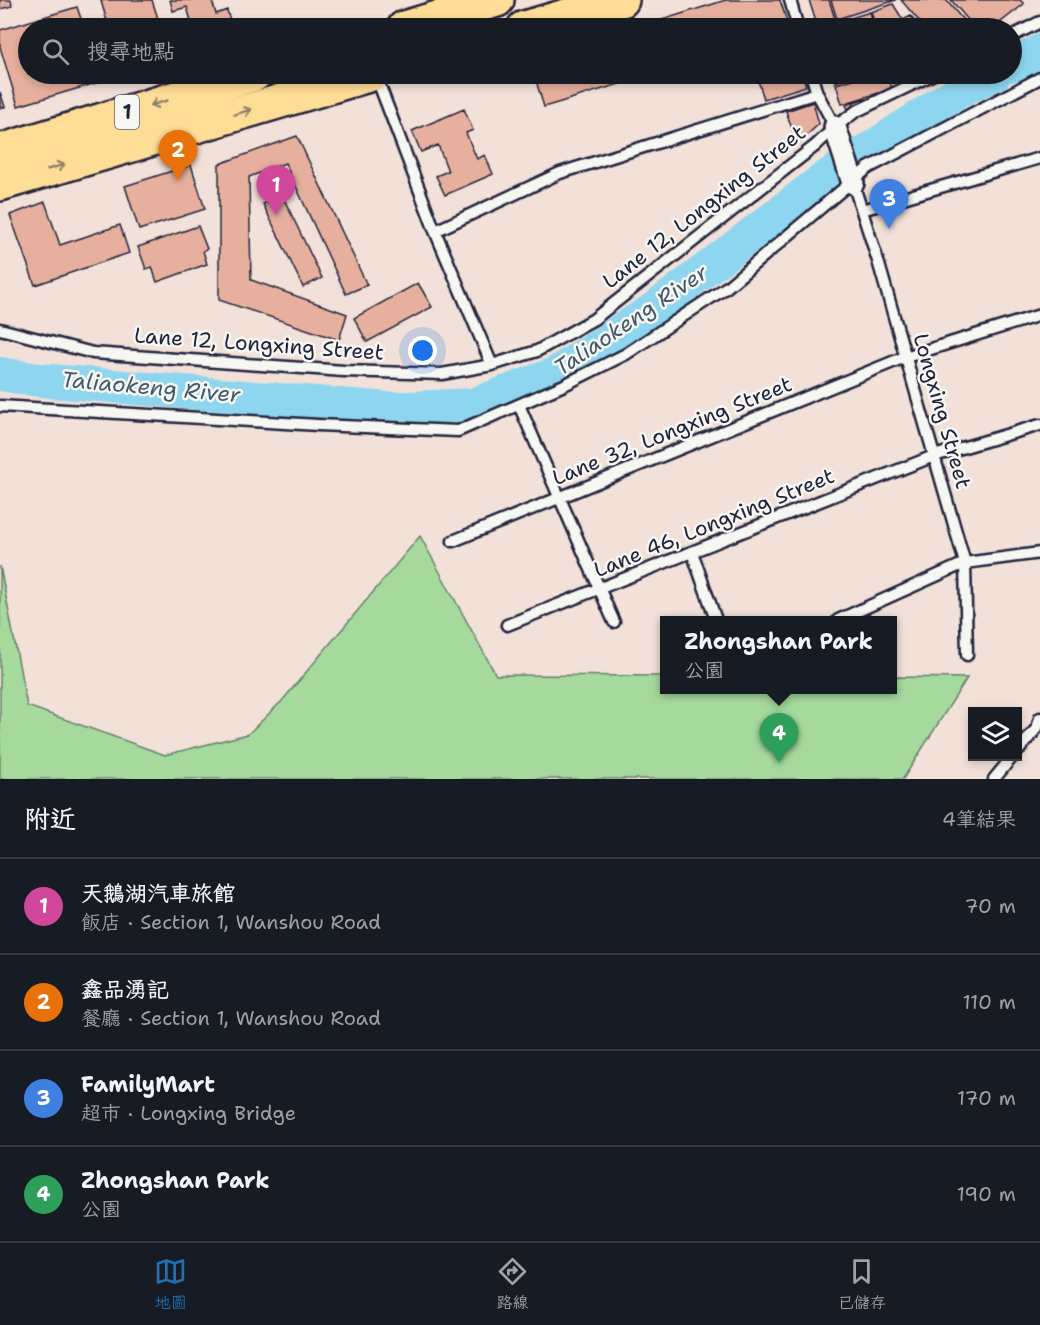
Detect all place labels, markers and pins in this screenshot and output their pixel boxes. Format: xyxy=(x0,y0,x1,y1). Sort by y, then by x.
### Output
pin: 2 xyxy=(158,130,198,180)
pin: 1 xyxy=(256,166,296,215)
pin: 3 xyxy=(870,180,908,229)
pin: 4 xyxy=(760,714,798,763)

